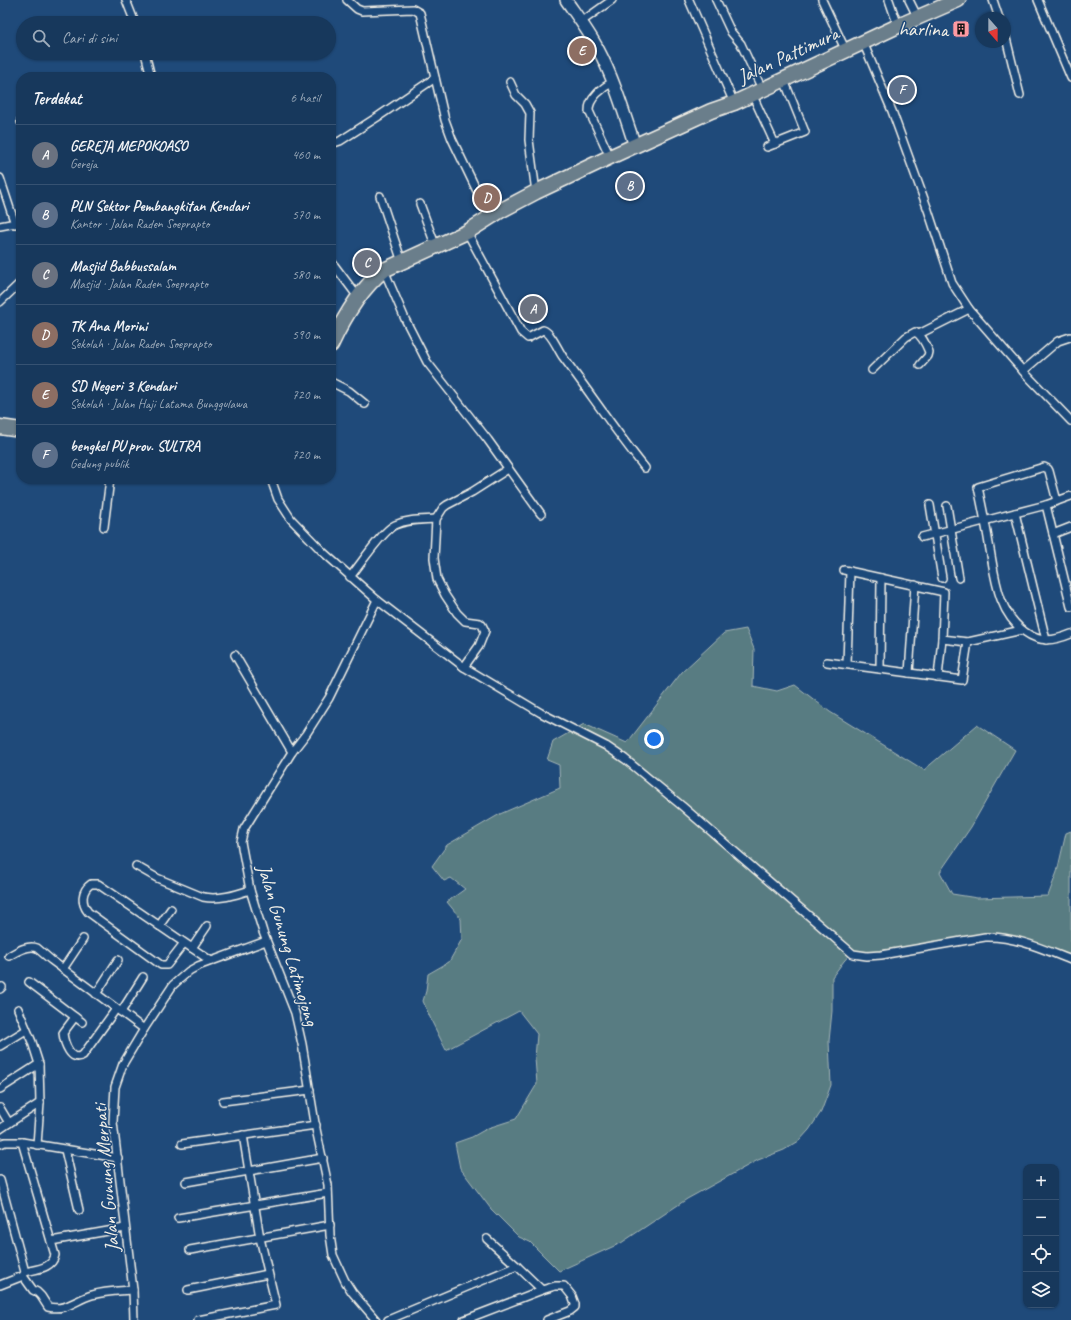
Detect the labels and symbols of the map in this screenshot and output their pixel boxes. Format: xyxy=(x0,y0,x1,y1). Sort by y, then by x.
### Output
north arrow xyxy=(975,12,1011,48)
place label: harlina xyxy=(898,17,950,42)
building icon: harlina xyxy=(951,19,971,39)
street label: Jalan Pattimura xyxy=(733,20,844,90)
pin: E xyxy=(569,36,595,66)
pin: F xyxy=(889,75,915,105)
pin: B xyxy=(617,171,643,201)
pin: D xyxy=(474,183,500,213)
pin: C xyxy=(354,248,380,278)
pin: A xyxy=(520,294,546,324)
your location xyxy=(644,729,664,749)
street label: Jalan Gunung Latimojong xyxy=(251,860,325,1030)
street label: Jalan Gunung Merpati xyxy=(87,1101,125,1254)

